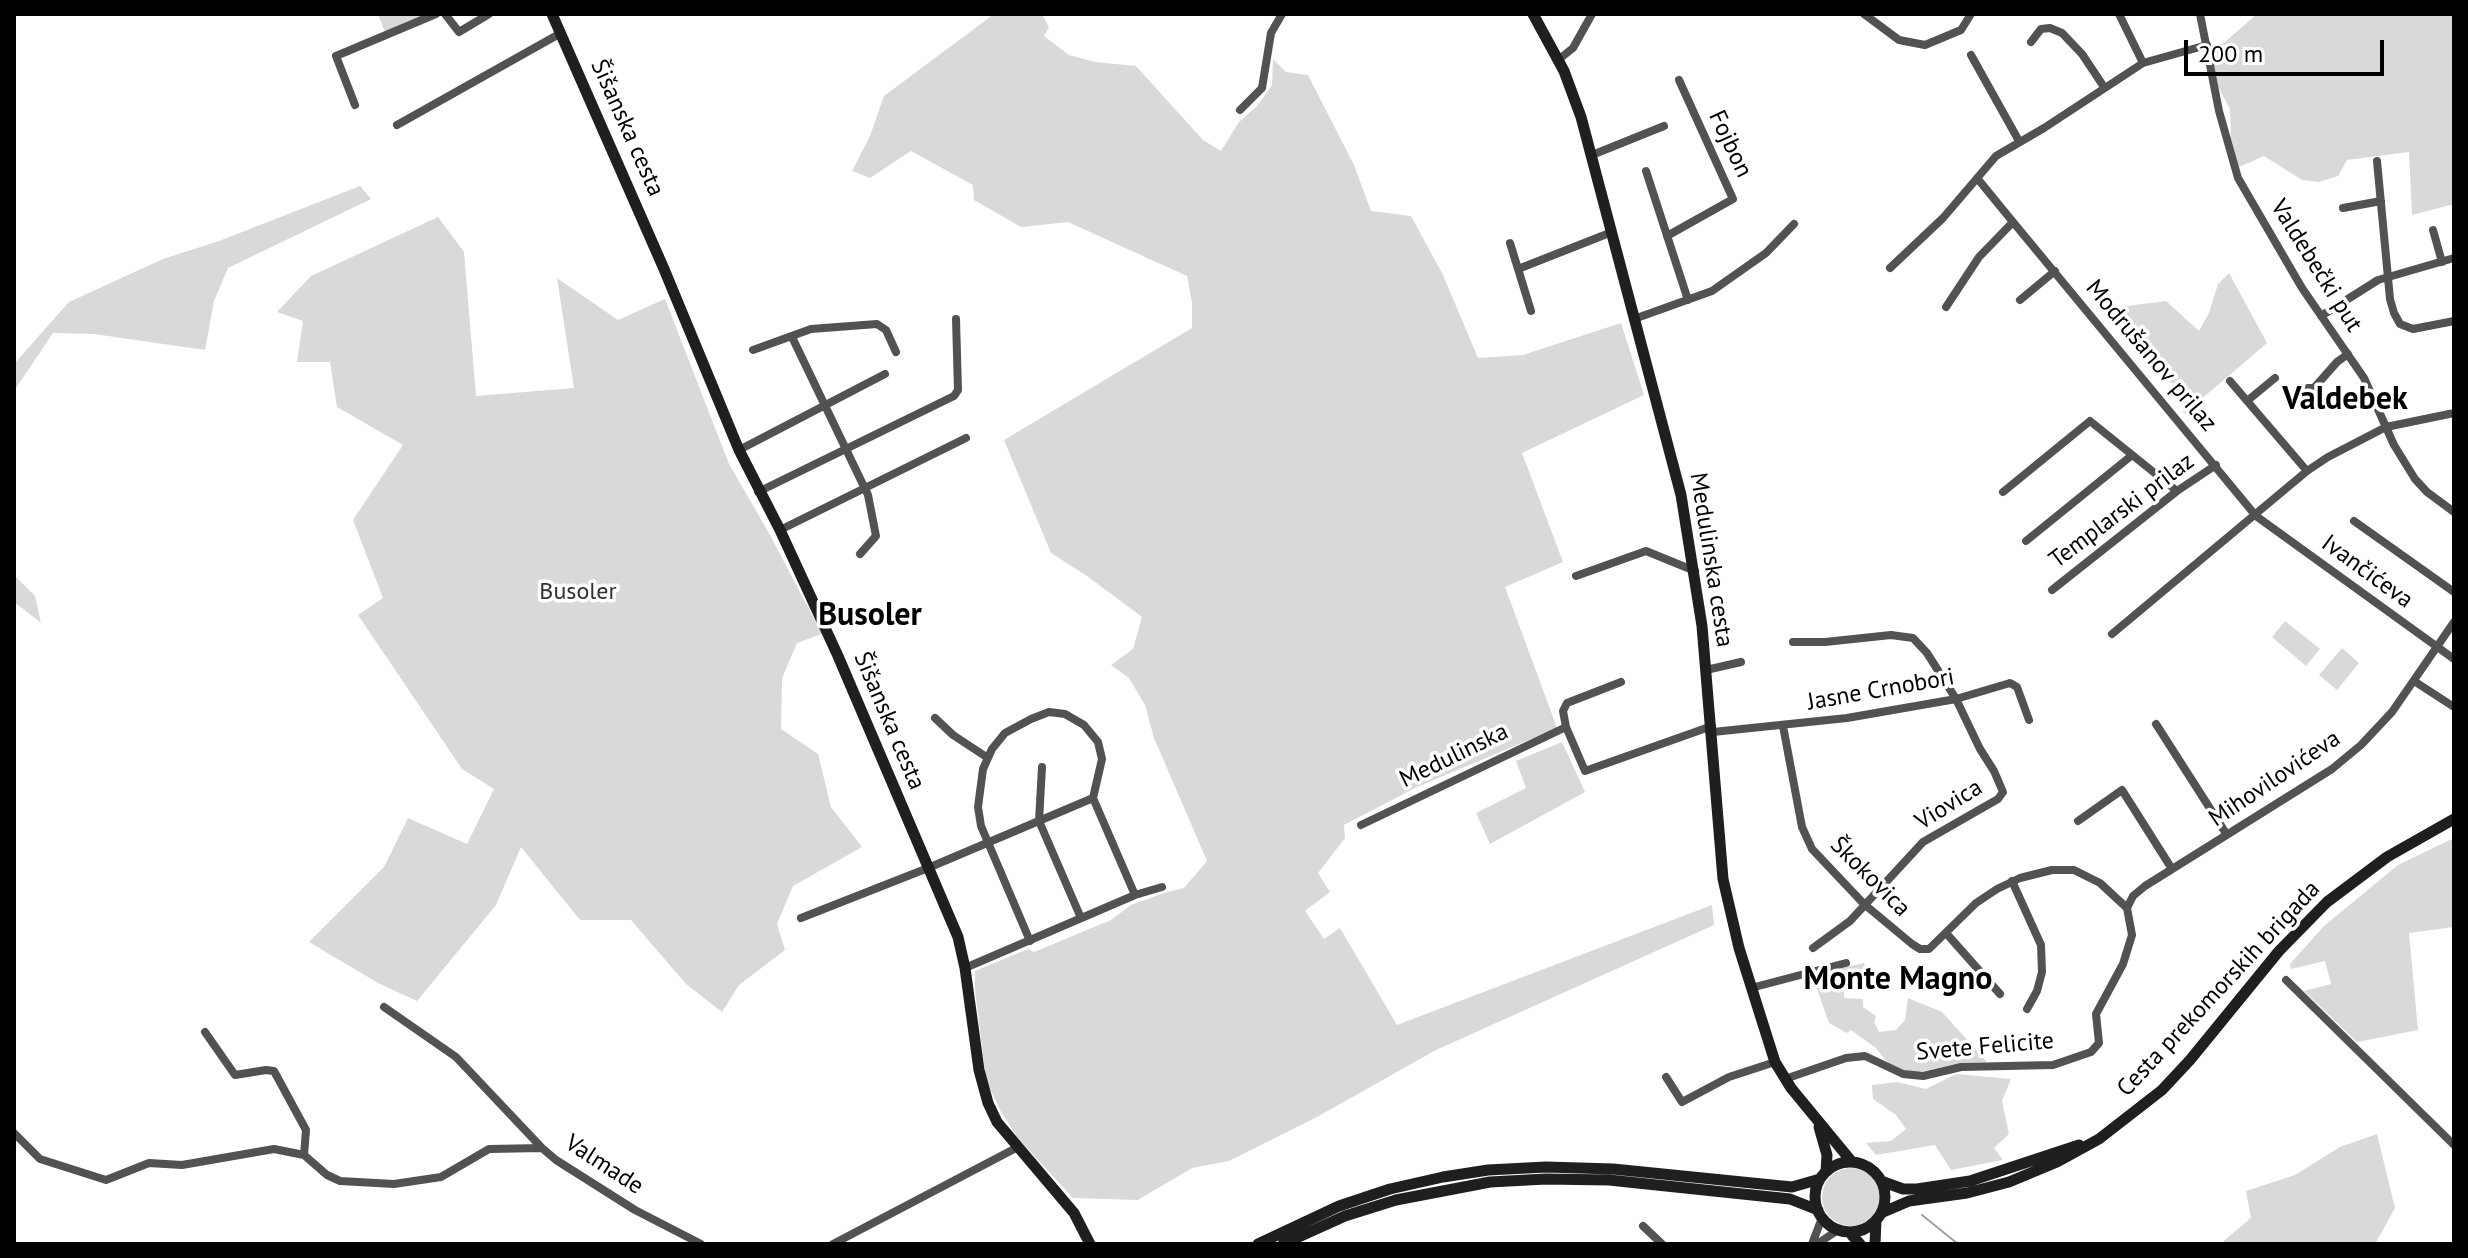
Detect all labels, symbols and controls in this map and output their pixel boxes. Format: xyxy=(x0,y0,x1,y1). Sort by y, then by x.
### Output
scale bar xyxy=(2188,24,2388,74)
text: 200 m xyxy=(2198,38,2263,69)
street label: Šišanska cesta xyxy=(584,55,670,201)
street label: Fojbon xyxy=(1702,106,1758,182)
street label: Valdebečki put xyxy=(2264,195,2368,337)
street label: Modrušanov prilaz xyxy=(2079,274,2223,438)
district label: Valdebek xyxy=(2282,381,2408,419)
street label: Templarski prilaz xyxy=(2044,447,2200,575)
street label: Medulinska cesta xyxy=(1683,471,1739,649)
street label: Ivančićeva xyxy=(2316,529,2418,615)
park label: Busoler xyxy=(539,578,617,606)
district label: Busoler xyxy=(818,597,922,635)
street label: Šišanska cesta xyxy=(847,648,931,794)
street label: Jasne Crnobori xyxy=(1805,663,1957,717)
street label: Medulinska xyxy=(1395,717,1513,795)
street label: Mihovilovićeva xyxy=(2204,725,2346,833)
street label: Viovica xyxy=(1910,773,1988,837)
street label: Škokovica xyxy=(1824,831,1916,923)
street label: Cesta prekomorskih brigada xyxy=(2112,875,2326,1103)
district label: Monte Magno xyxy=(1804,961,1992,999)
street label: Svete Felicite xyxy=(1915,1027,2055,1067)
street label: Valmade xyxy=(559,1129,649,1201)

